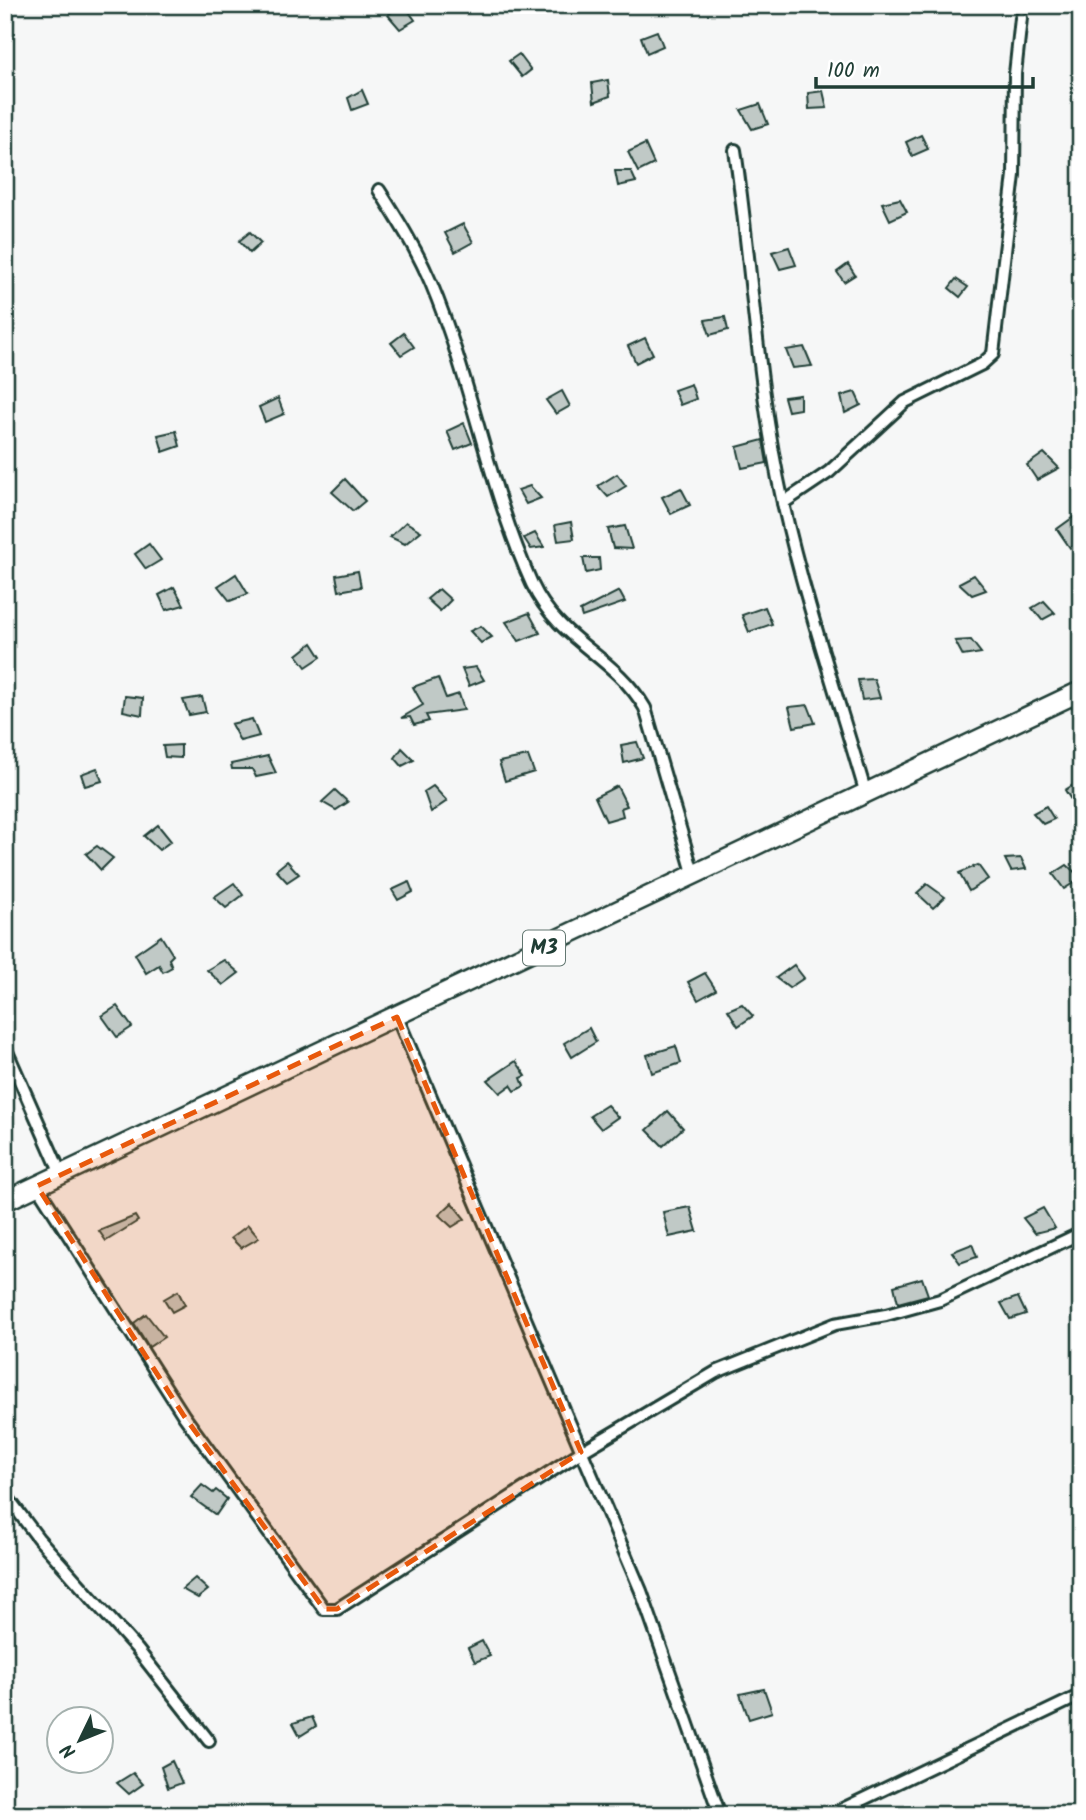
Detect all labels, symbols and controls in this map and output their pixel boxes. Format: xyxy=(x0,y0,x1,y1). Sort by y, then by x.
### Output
scale bar xyxy=(816,46,1034,90)
text: 100 m xyxy=(827,55,880,88)
road number: M3 xyxy=(523,930,565,965)
north arrow xyxy=(46,1704,116,1774)
text: N xyxy=(54,1736,84,1765)

